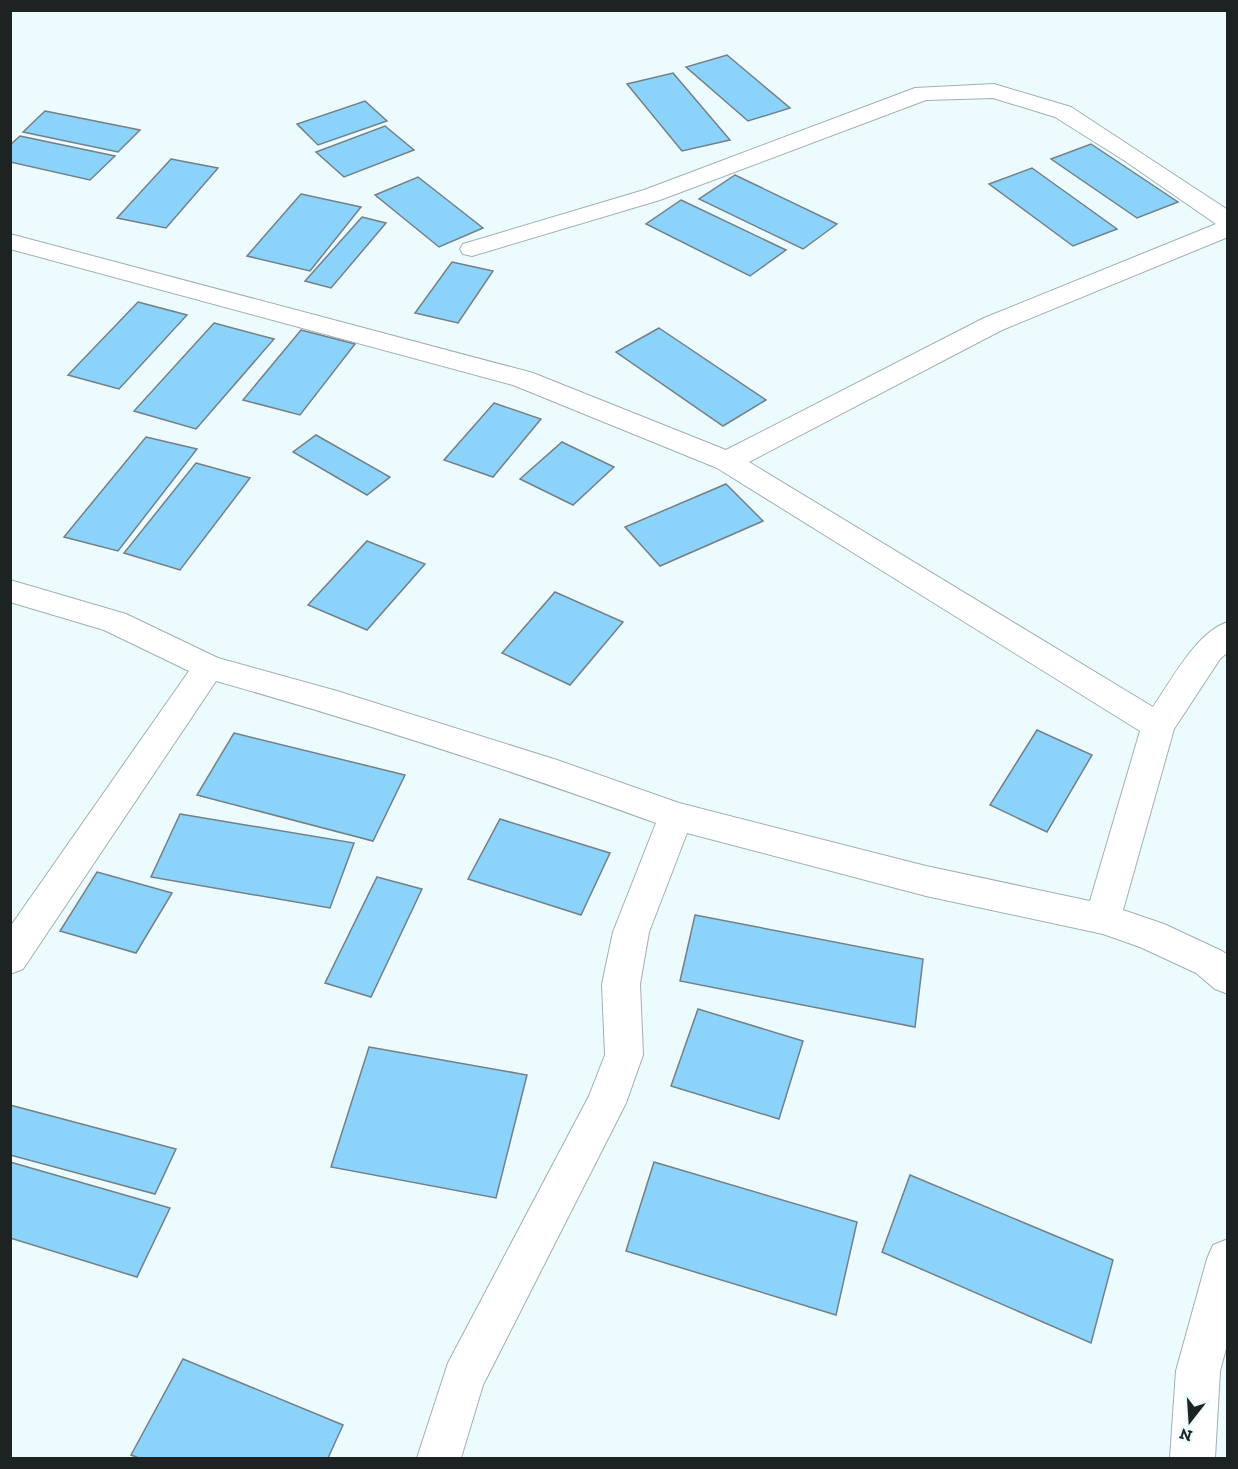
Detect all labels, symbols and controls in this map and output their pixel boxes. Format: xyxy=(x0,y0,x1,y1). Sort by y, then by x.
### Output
north arrow xyxy=(1160,1391,1220,1451)
text: N xyxy=(1177,1424,1194,1446)

